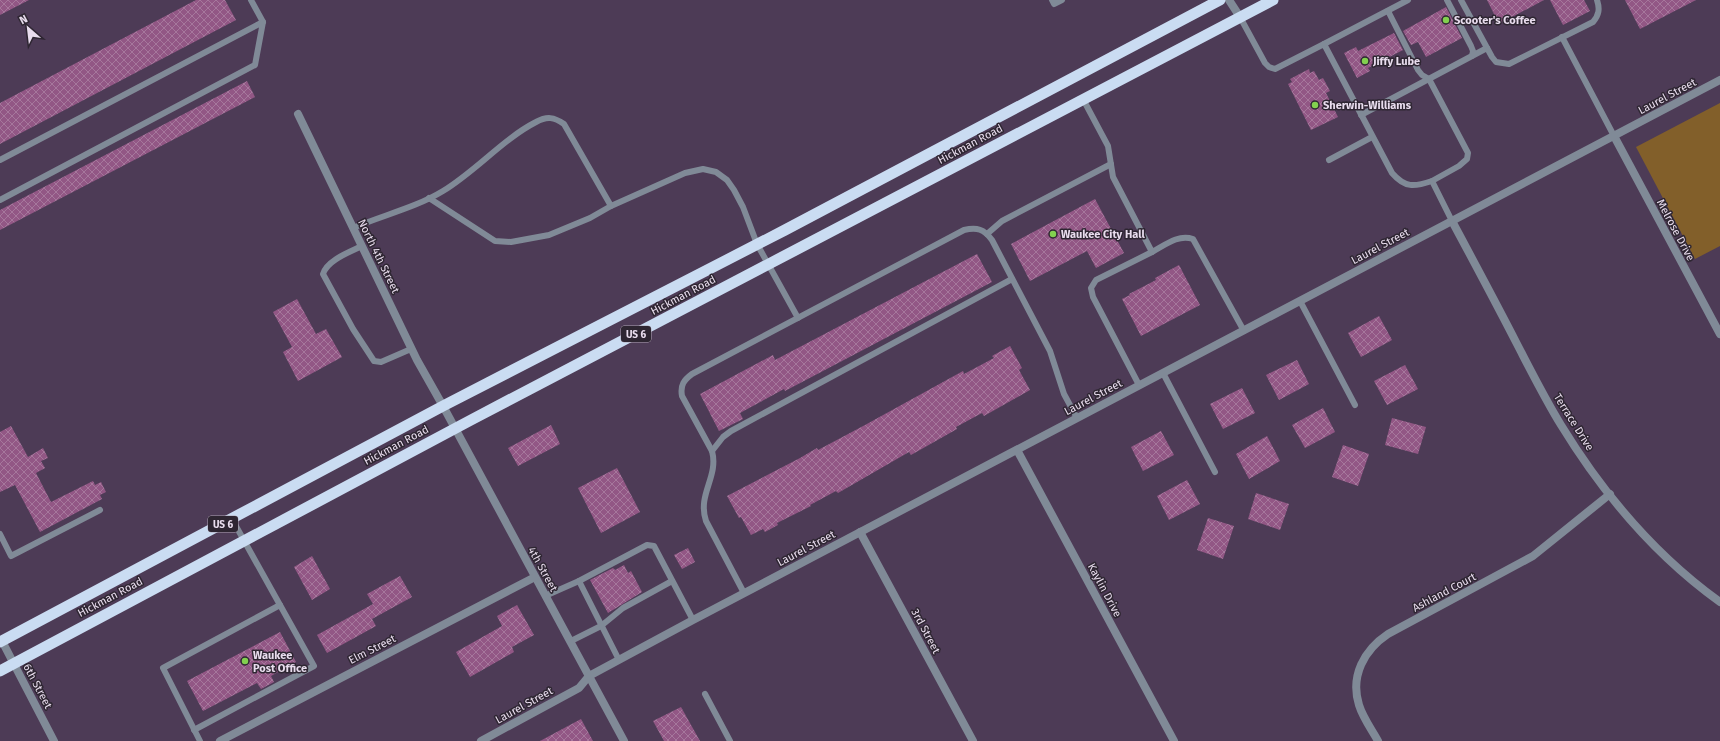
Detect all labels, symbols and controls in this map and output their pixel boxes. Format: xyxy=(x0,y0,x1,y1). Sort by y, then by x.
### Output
north arrow xyxy=(8,8,48,48)
text: N xyxy=(17,12,30,27)
place label: Scooter's Coffee xyxy=(1454,14,1536,27)
marker: Scooter's Coffee xyxy=(1441,15,1451,25)
place label: Jiffy Lube xyxy=(1372,55,1420,68)
marker: Jiffy Lube xyxy=(1360,56,1370,66)
street label: Laurel Street xyxy=(1636,76,1698,117)
place label: Sherwin-Williams xyxy=(1323,99,1412,112)
marker: Sherwin-Williams xyxy=(1310,100,1320,110)
street label: Hickman Road xyxy=(936,122,1005,167)
street label: Melrose Drive xyxy=(1654,197,1697,263)
street label: North 4th Street xyxy=(355,217,402,295)
street label: Laurel Street xyxy=(1349,226,1411,267)
place label: Waukee City Hall xyxy=(1061,228,1145,241)
marker: Waukee City Hall xyxy=(1048,229,1058,239)
street label: Hickman Road xyxy=(649,273,718,318)
road number: US 6 xyxy=(621,326,651,342)
street label: Laurel Street xyxy=(1062,377,1124,418)
street label: Terrace Drive xyxy=(1551,391,1596,453)
street label: Hickman Road xyxy=(362,423,431,468)
road number: US 6 xyxy=(208,516,238,532)
street label: Laurel Street xyxy=(775,528,837,569)
street label: 4th Street xyxy=(525,545,560,594)
street label: Kaylin Drive xyxy=(1085,561,1124,619)
street label: Ashland Court xyxy=(1410,570,1478,615)
street label: Hickman Road xyxy=(76,575,145,620)
street label: 3rd Street xyxy=(908,607,943,656)
street label: Elm Street xyxy=(346,632,398,667)
place label: Waukee Post Office xyxy=(253,649,307,675)
marker: Waukee Post Office xyxy=(240,656,250,666)
street label: 6th Street xyxy=(20,662,55,711)
street label: Laurel Street xyxy=(493,684,555,727)

